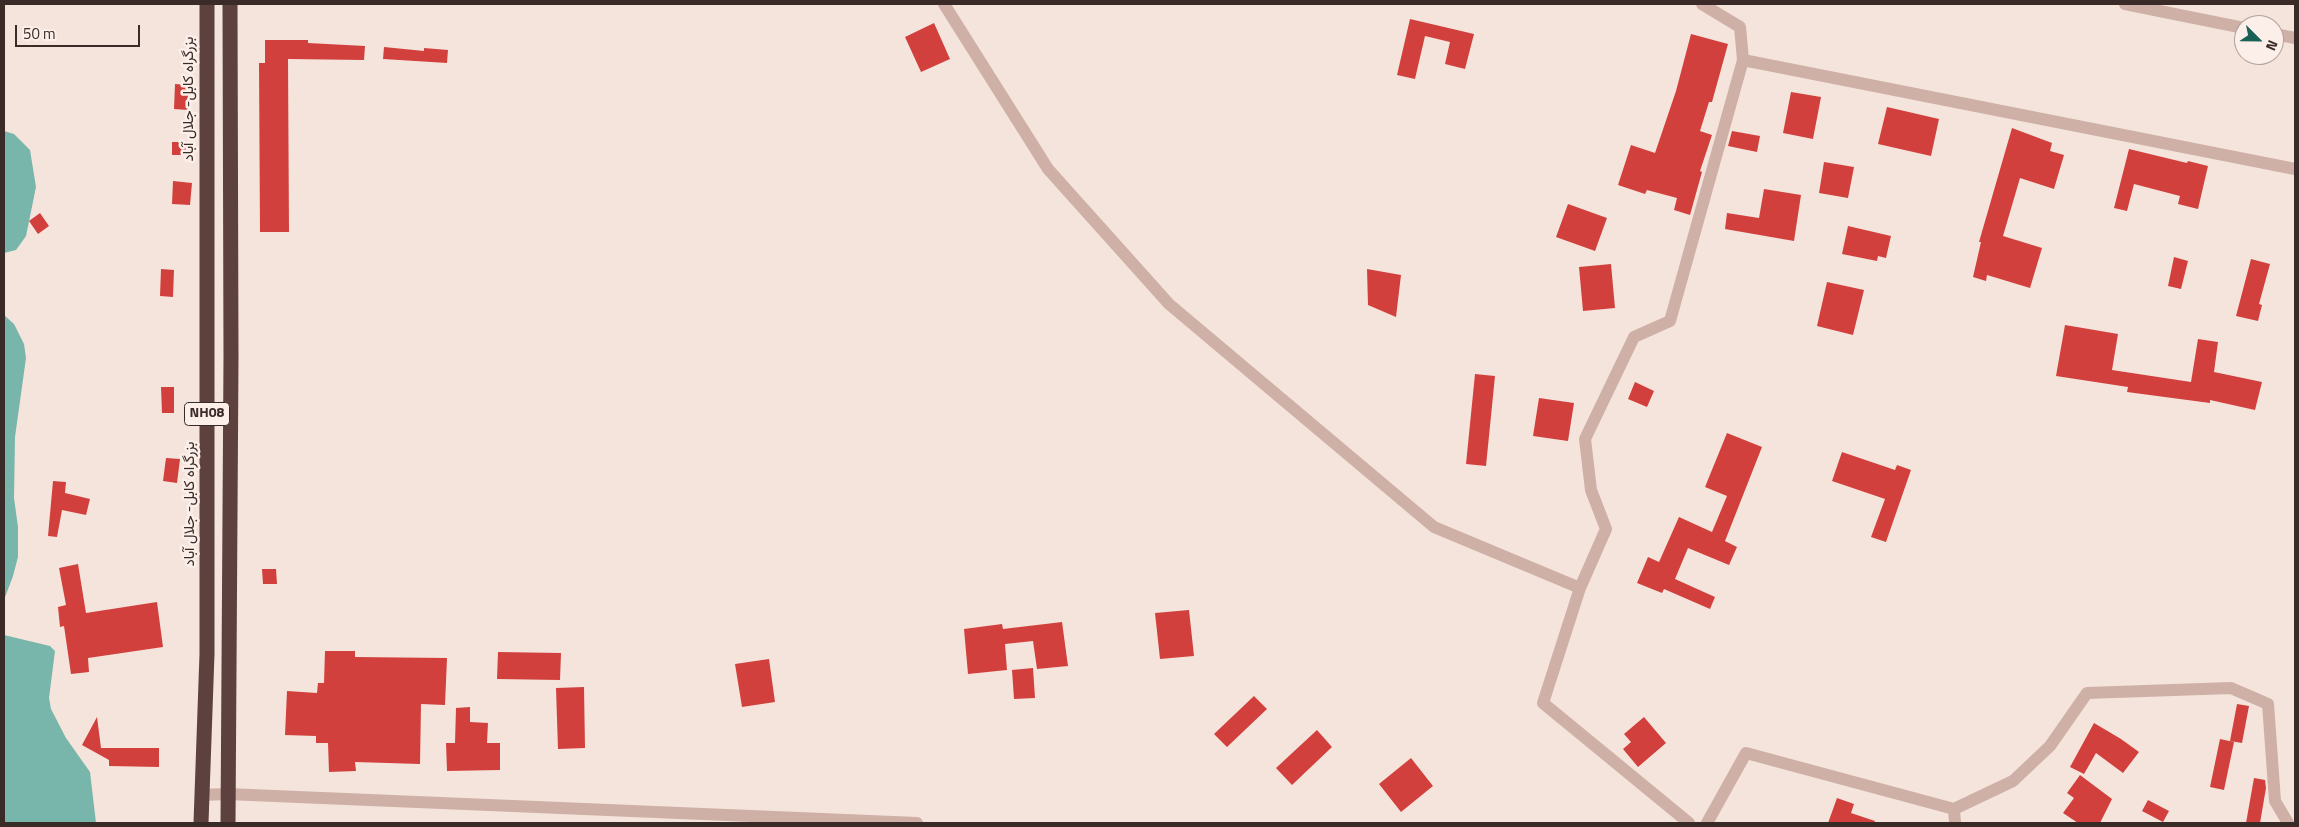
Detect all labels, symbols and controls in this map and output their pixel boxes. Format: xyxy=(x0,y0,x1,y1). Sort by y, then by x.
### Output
scale bar xyxy=(18,15,142,47)
north arrow xyxy=(2234,15,2284,65)
text: 50 m xyxy=(23,22,56,45)
street label: بزرگراه کابل- جلال آباد xyxy=(180,37,198,161)
text: N xyxy=(2261,37,2284,54)
road number: NH08 xyxy=(184,402,230,426)
street label: بزرگراه کابل- جلال آباد xyxy=(181,442,199,566)

